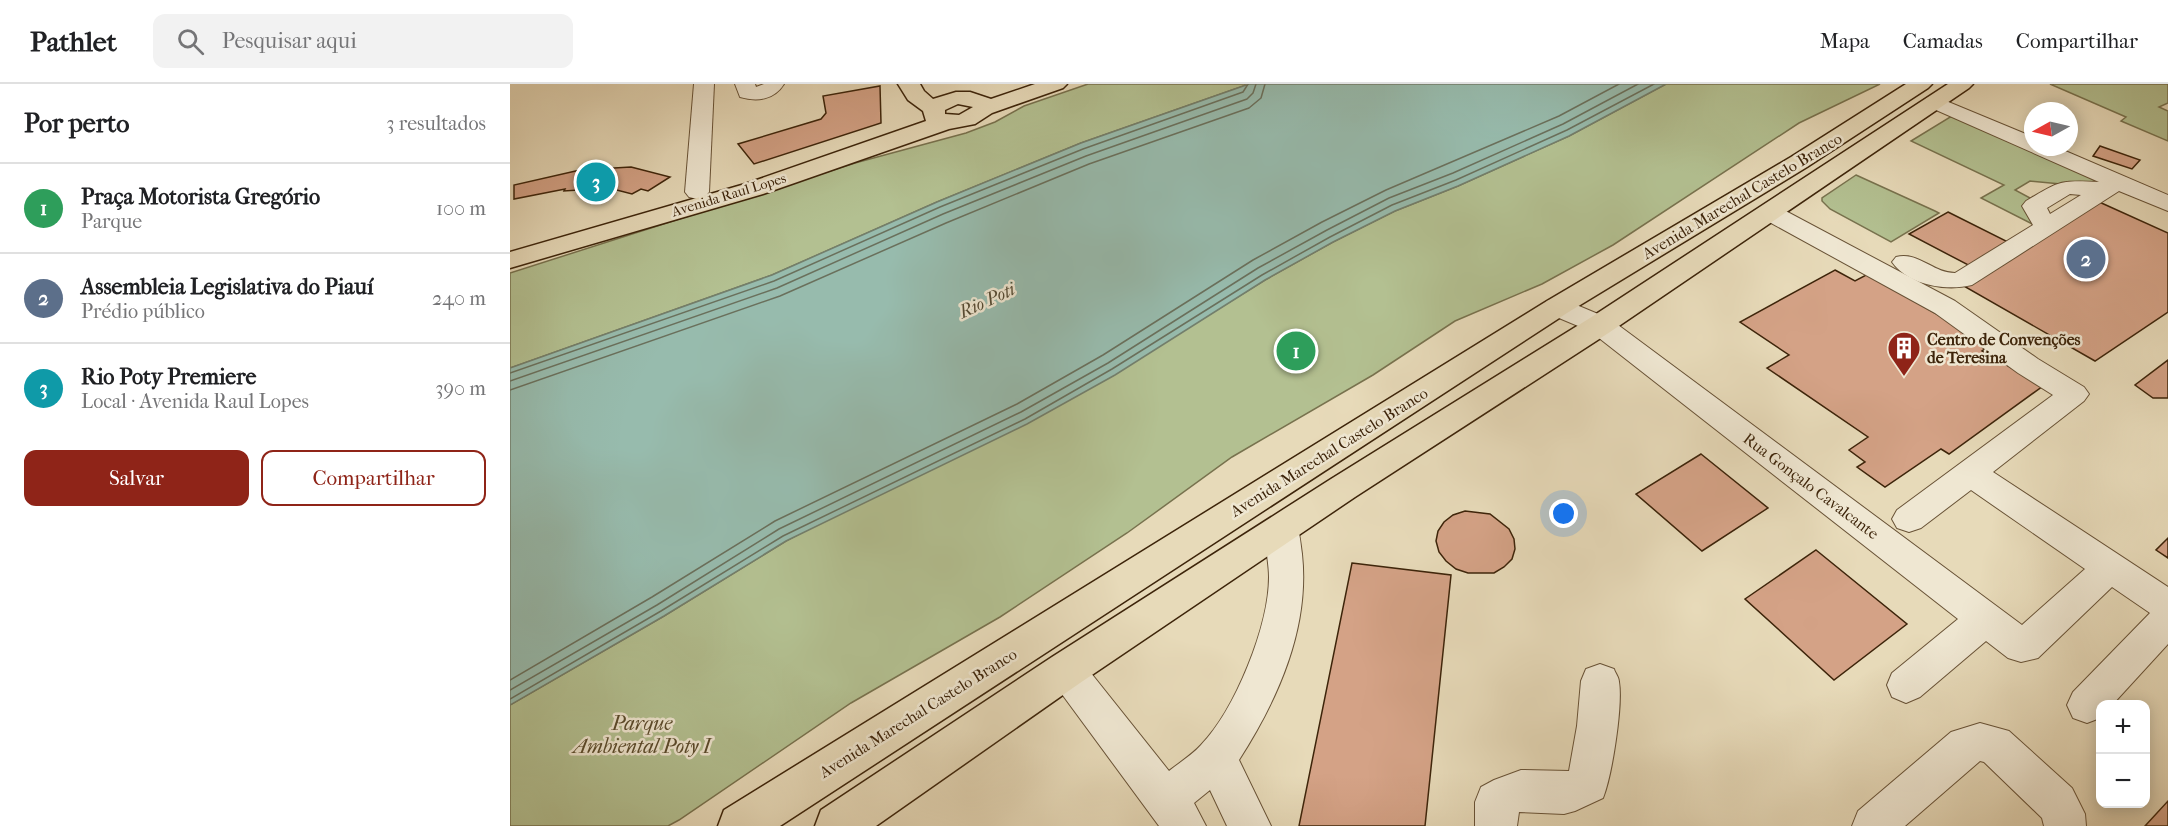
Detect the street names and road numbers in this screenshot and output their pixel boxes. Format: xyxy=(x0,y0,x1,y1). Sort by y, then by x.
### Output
street label: Avenida Marechal Castelo Branco xyxy=(1638,129,1845,264)
street label: Avenida Raul Lopes xyxy=(669,170,788,221)
street label: Avenida Marechal Castelo Branco xyxy=(1226,383,1431,521)
street label: Rua Gonçalo Cavalcante xyxy=(1739,429,1883,543)
street label: Avenida Marechal Castelo Branco xyxy=(815,644,1020,782)

